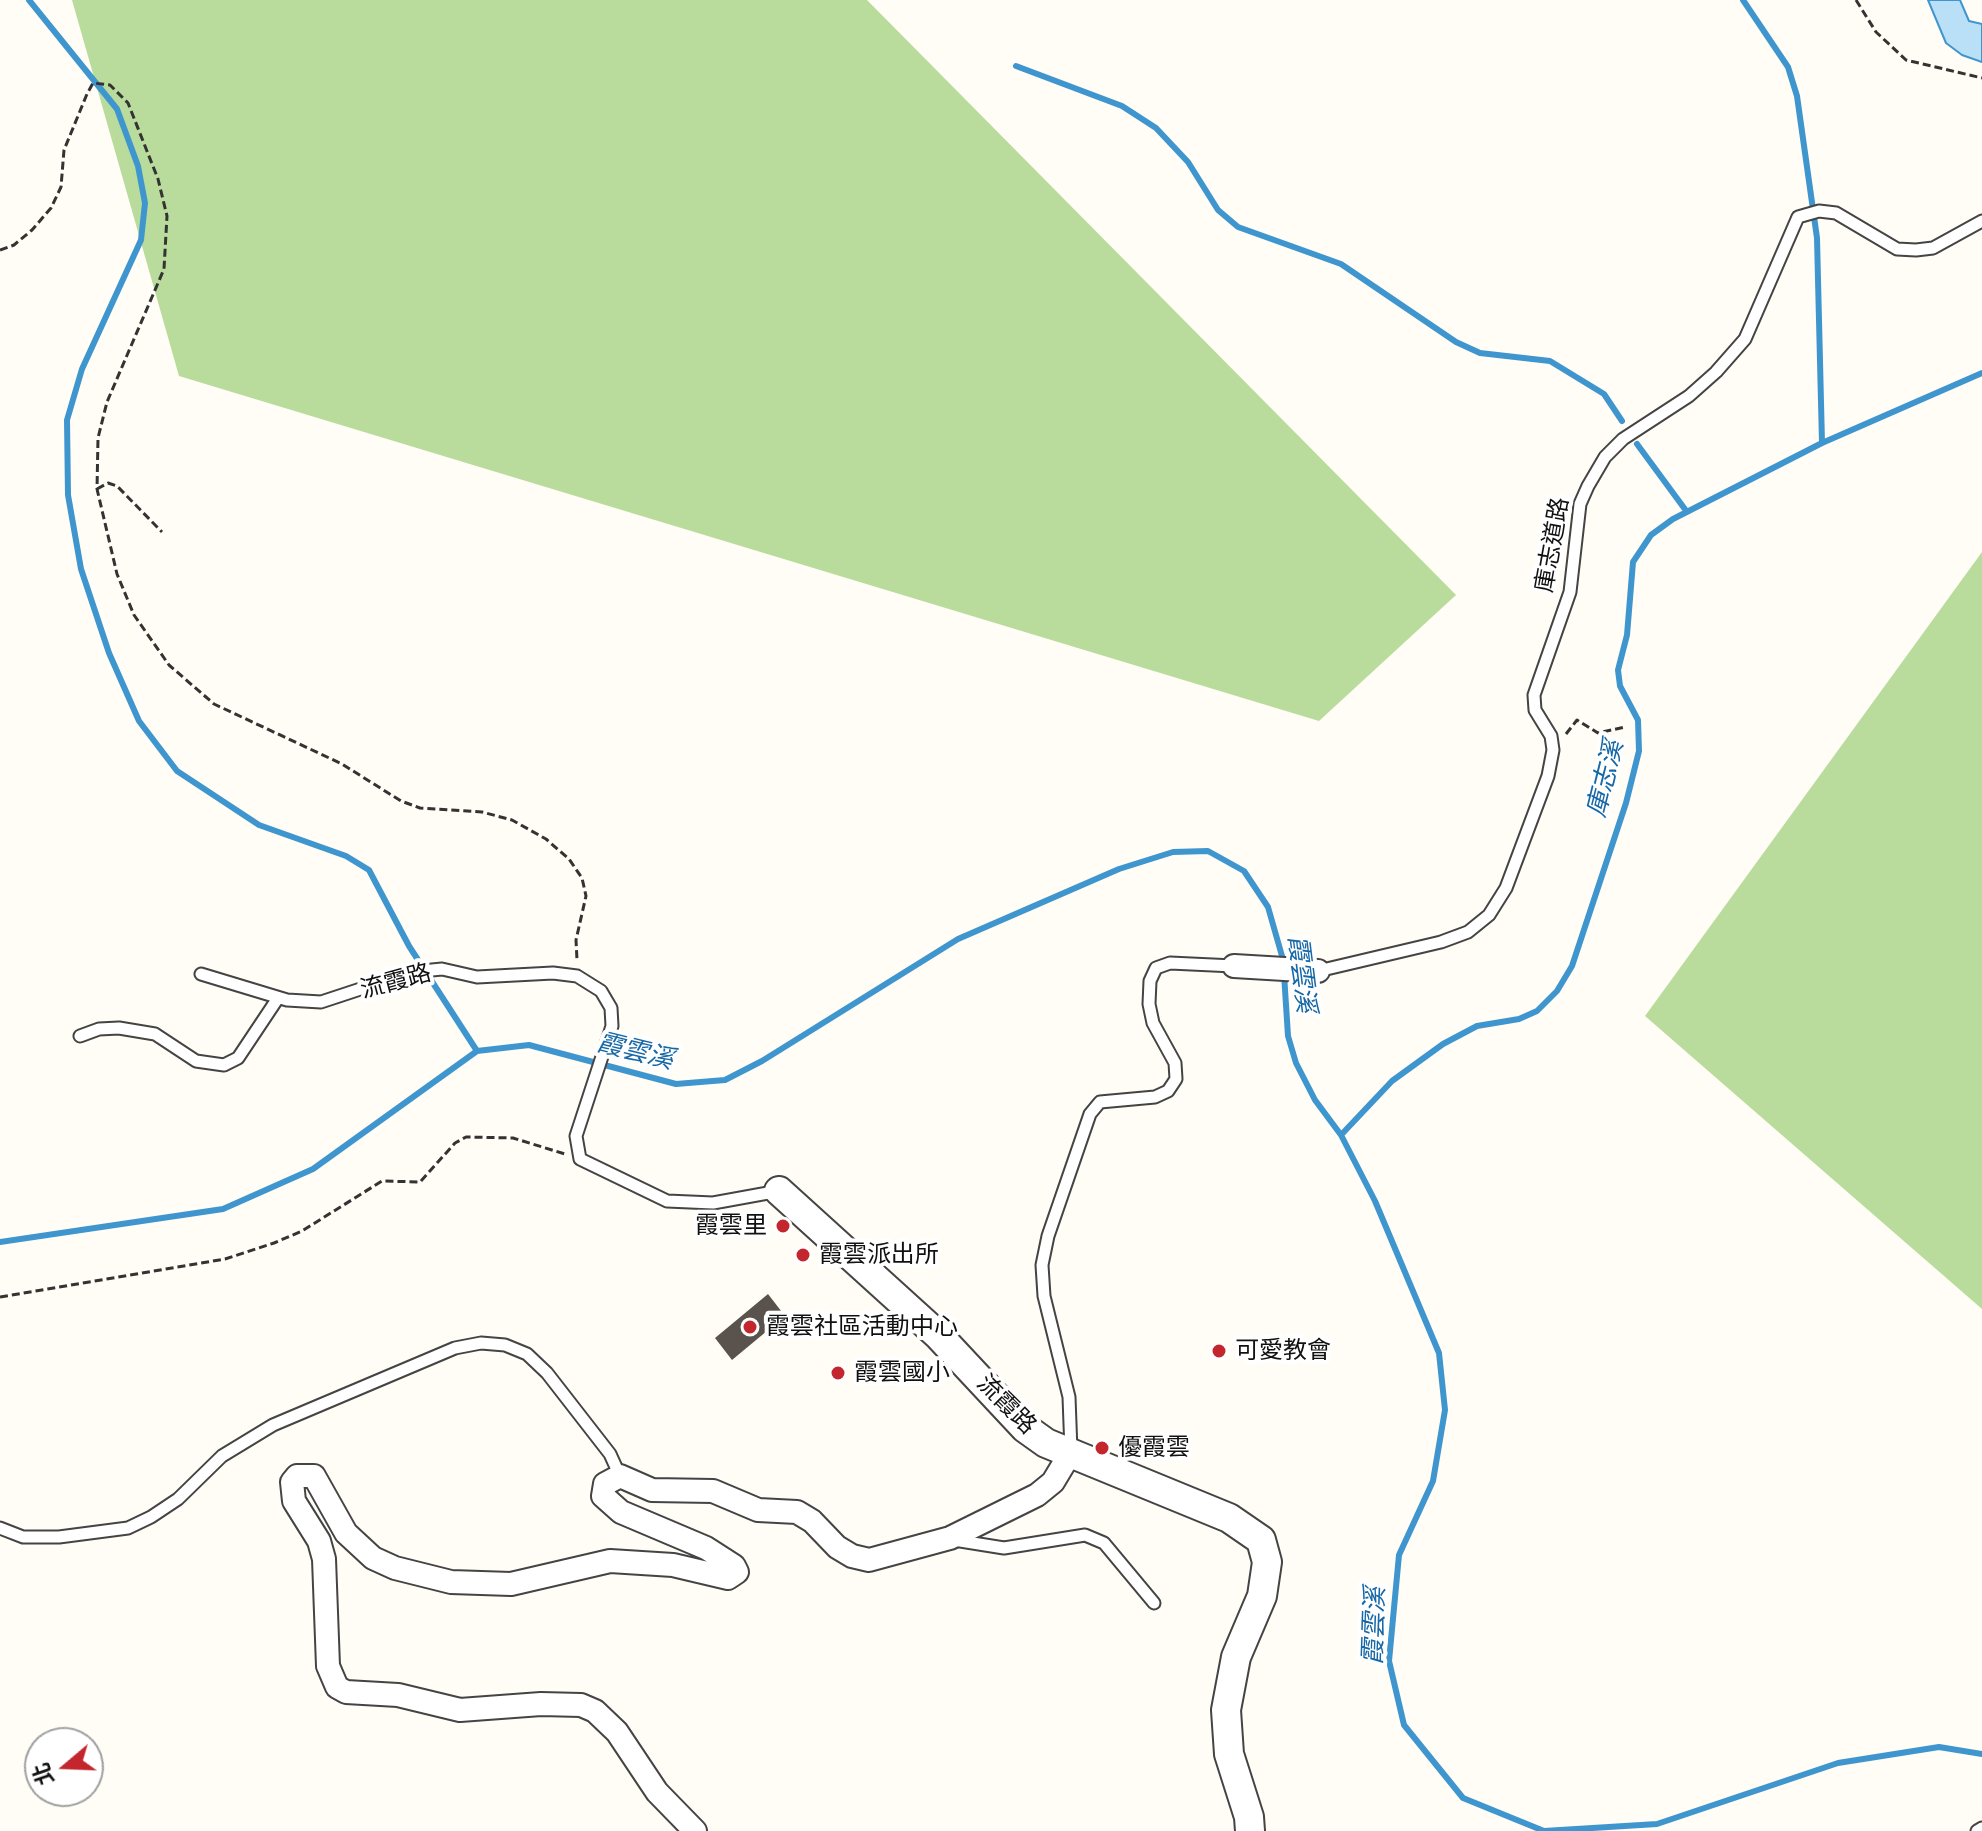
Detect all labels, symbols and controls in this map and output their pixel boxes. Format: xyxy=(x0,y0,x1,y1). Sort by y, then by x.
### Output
street label: 庫志道路 xyxy=(1530,495,1576,595)
water label: 庫志溪 xyxy=(1581,737,1631,821)
water label: 霞雲溪 xyxy=(1281,933,1321,1015)
street label: 流霞路 xyxy=(357,959,435,1005)
water label: 霞雲溪 xyxy=(593,1027,677,1077)
place label: 霞雲里 xyxy=(695,1212,767,1240)
marker: 霞雲里 xyxy=(774,1217,792,1235)
place label: 霞雲派出所 xyxy=(819,1241,939,1269)
marker: 霞雲派出所 xyxy=(794,1246,812,1264)
place label: 霞雲社區活動中心 xyxy=(766,1313,958,1341)
marker: 霞雲社區活動中心 xyxy=(741,1318,759,1336)
place label: 可愛教會 xyxy=(1235,1337,1331,1365)
marker: 可愛教會 xyxy=(1210,1342,1228,1360)
place label: 霞雲國小 xyxy=(854,1359,950,1387)
marker: 霞雲國小 xyxy=(829,1364,847,1382)
street label: 流霞路 xyxy=(970,1369,1042,1441)
place label: 優霞雲 xyxy=(1118,1434,1190,1462)
marker: 優霞雲 xyxy=(1093,1439,1111,1457)
water label: 霞雲溪 xyxy=(1358,1586,1392,1666)
north arrow xyxy=(24,1727,104,1807)
text: 北 xyxy=(26,1759,60,1789)

